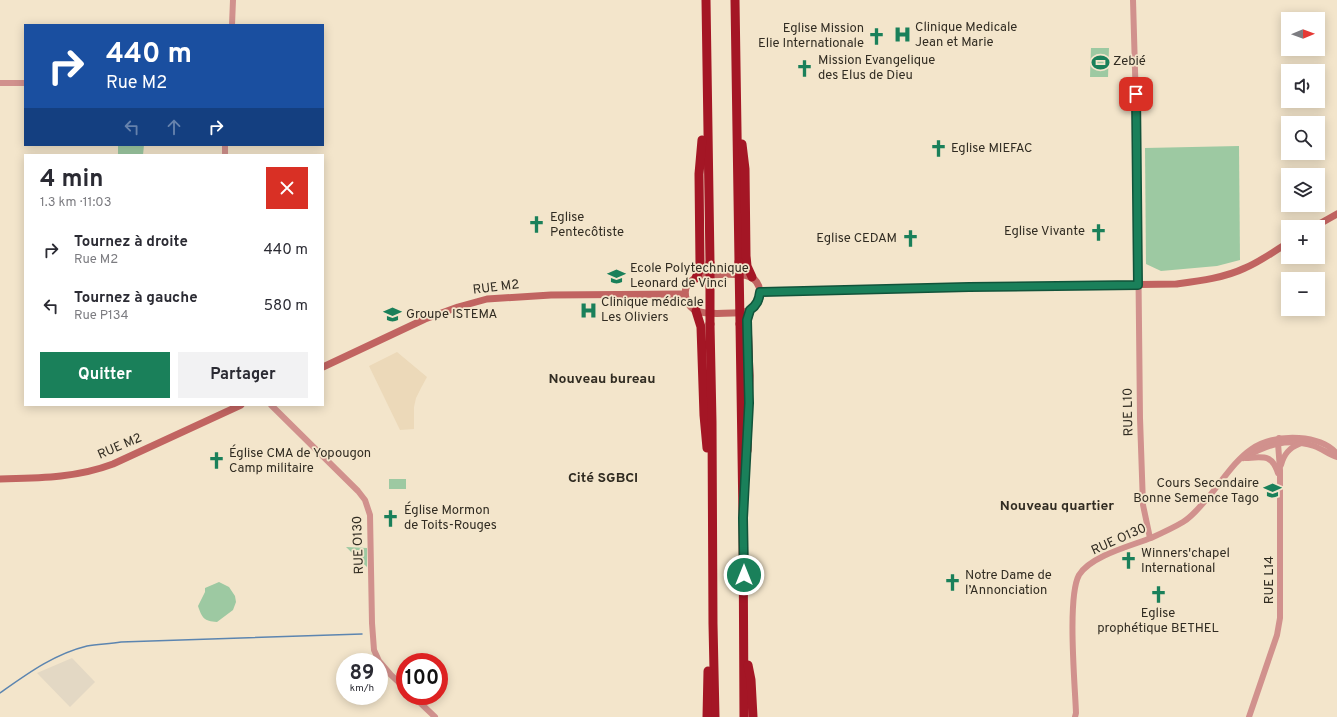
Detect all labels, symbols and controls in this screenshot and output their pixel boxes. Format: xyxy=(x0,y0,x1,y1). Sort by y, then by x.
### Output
north arrow xyxy=(1281,12,1325,56)
map controls xyxy=(1281,12,1325,316)
place label: Clinique Medicale Jean et Marie xyxy=(915,20,1017,51)
place label: Eglise Mission Elie Internationale xyxy=(758,21,864,52)
hospital icon: Clinique Medicale Jean et Marie xyxy=(892,25,912,45)
church icon: Eglise Mission Elie Internationale xyxy=(867,26,887,46)
text: 440 m xyxy=(106,37,192,73)
icon: right xyxy=(40,40,92,92)
sports icon: Zebié xyxy=(1090,52,1110,72)
place label: Mission Evangelique des Elus de Dieu xyxy=(818,53,935,84)
place label: Zebié xyxy=(1113,54,1146,70)
church icon: Mission Evangelique des Elus de Dieu xyxy=(795,58,815,78)
button: sound xyxy=(1281,64,1325,108)
text: Rue M2 xyxy=(106,72,167,95)
pin xyxy=(1119,77,1153,111)
icon: arrive xyxy=(1125,83,1147,105)
icon: left xyxy=(121,116,143,138)
icon: ahead xyxy=(163,116,185,138)
icon: right xyxy=(205,116,227,138)
button: search xyxy=(1281,116,1325,160)
church icon: Eglise MIEFAC xyxy=(928,139,948,159)
place label: Eglise MIEFAC xyxy=(951,141,1032,157)
text: 4 min xyxy=(40,165,103,195)
button: close xyxy=(266,167,308,209)
button: layers xyxy=(1281,168,1325,212)
text: 1.3 km · 11:03 xyxy=(40,195,112,211)
place label: Eglise Pentecôtiste xyxy=(550,210,624,241)
church icon: Eglise Pentecôtiste xyxy=(527,215,547,235)
button: + xyxy=(1281,220,1325,264)
church icon: Eglise Vivante xyxy=(1088,222,1108,242)
place label: Eglise Vivante xyxy=(1004,224,1085,240)
church icon: Eglise CEDAM xyxy=(900,229,920,249)
place label: Eglise CEDAM xyxy=(816,231,897,247)
text: Tournez à droite xyxy=(74,233,188,252)
icon: right xyxy=(40,239,62,261)
text: 440 m xyxy=(264,241,308,260)
text: Rue M2 xyxy=(74,252,118,268)
place label: Ecole Polytechnique Leonard de Vinci xyxy=(630,261,749,292)
school or university icon: Ecole Polytechnique Leonard de Vinci xyxy=(607,266,627,286)
button: − xyxy=(1281,272,1325,316)
street label: RUE M2 xyxy=(472,277,520,299)
text: Tournez à gauche xyxy=(74,289,198,308)
icon: left xyxy=(40,295,62,317)
place label: Clinique médicale Les Oliviers xyxy=(601,295,704,326)
text: 580 m xyxy=(264,297,308,316)
hospital icon: Clinique médicale Les Oliviers xyxy=(578,300,598,320)
school or university icon: Groupe ISTEMA xyxy=(383,305,403,325)
place label: Groupe ISTEMA xyxy=(406,307,498,323)
text: Rue P134 xyxy=(74,308,129,324)
button: Quitter xyxy=(40,352,170,398)
button: Partager xyxy=(178,352,308,398)
district label: Nouveau bureau xyxy=(549,371,655,388)
street label: RUE L10 xyxy=(1121,387,1137,437)
street label: RUE M2 xyxy=(95,430,145,463)
place label: Église CMA de Yopougon Camp militaire xyxy=(229,444,371,477)
church icon: Église CMA de Yopougon Camp militaire xyxy=(206,451,226,471)
district label: Cité SGBCI xyxy=(568,470,638,487)
place label: Cours Secondaire Bonne Semence Tago xyxy=(1133,476,1259,507)
school or university icon: Cours Secondaire Bonne Semence Tago xyxy=(1262,481,1282,501)
district label: Nouveau quartier xyxy=(1000,498,1114,515)
place label: Église Mormon de Toits-Rouges xyxy=(404,501,497,534)
church icon: Église Mormon de Toits-Rouges xyxy=(381,508,401,528)
street label: RUE O130 xyxy=(350,515,368,575)
street label: RUE O130 xyxy=(1089,521,1149,559)
place label: Winners'chapel International xyxy=(1141,546,1230,577)
church icon: Winners'chapel International xyxy=(1118,551,1138,571)
position arrow xyxy=(723,554,765,596)
street label: RUE L14 xyxy=(1262,556,1278,604)
place label: Notre Dame de l’Annonciation xyxy=(965,568,1052,599)
church icon: Notre Dame de l’Annonciation xyxy=(942,573,962,593)
church icon: Eglise prophétique BETHEL xyxy=(1148,585,1168,605)
place label: Eglise prophétique BETHEL xyxy=(1097,606,1219,637)
speed limit sign: 100 xyxy=(396,653,448,705)
text: 89 xyxy=(350,661,374,687)
text: km/h xyxy=(350,682,374,695)

